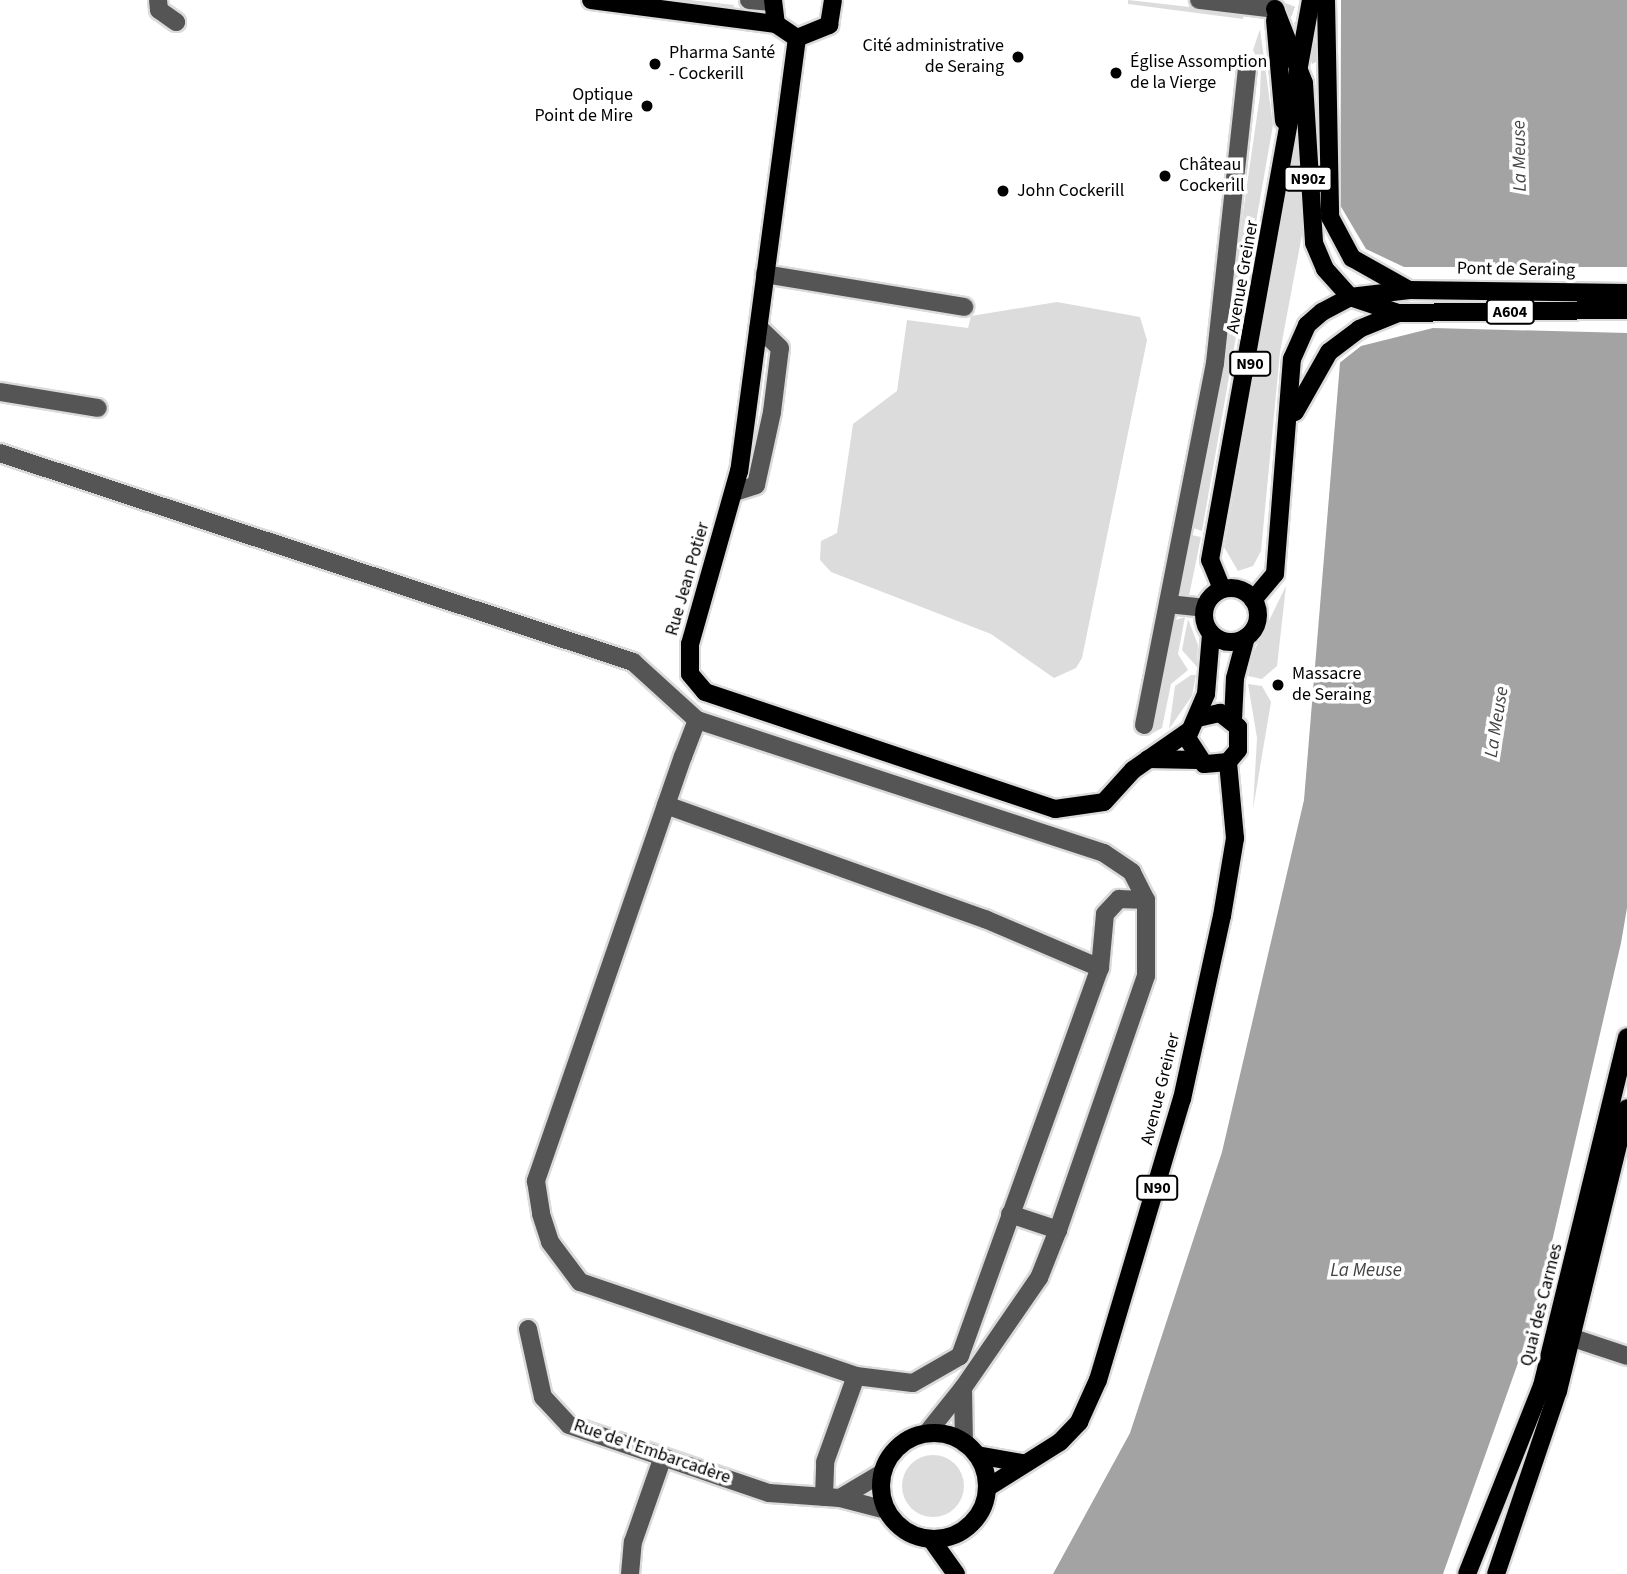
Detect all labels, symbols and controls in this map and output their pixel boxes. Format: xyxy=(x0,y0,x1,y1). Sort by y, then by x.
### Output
place label: Cité administrative de Seraing xyxy=(863,36,1004,78)
place label: Pharma Santé - Cockerill xyxy=(669,43,775,86)
marker: Cité administrative de Seraing xyxy=(1010,49,1026,65)
place label: Église Assomption de la Vierge xyxy=(1130,52,1267,94)
marker: Pharma Santé - Cockerill xyxy=(647,56,663,72)
marker: Église Assomption de la Vierge xyxy=(1108,65,1124,81)
place label: Optique Point de Mire xyxy=(535,85,633,128)
marker: Optique Point de Mire xyxy=(639,98,655,114)
water label: La Meuse xyxy=(1508,120,1532,192)
place label: Château Cockerill xyxy=(1179,155,1245,198)
road number: N90z xyxy=(1284,167,1332,192)
marker: Château Cockerill xyxy=(1157,168,1173,184)
place label: John Cockerill xyxy=(1017,180,1124,202)
marker: John Cockerill xyxy=(995,183,1011,199)
street label: Avenue Greiner xyxy=(1222,219,1264,335)
street label: Pont de Seraing xyxy=(1457,258,1575,282)
road number: A604 xyxy=(1486,300,1534,324)
road number: N90 xyxy=(1229,352,1271,376)
street label: Rue Jean Potier xyxy=(661,520,715,638)
place label: Massacre de Seraing xyxy=(1292,664,1371,706)
marker: Massacre de Seraing xyxy=(1270,677,1286,693)
water label: La Meuse xyxy=(1480,685,1514,759)
street label: Avenue Greiner xyxy=(1137,1031,1185,1147)
road number: N90 xyxy=(1136,1176,1178,1200)
street label: Quai des Carmes xyxy=(1516,1241,1568,1369)
water label: La Meuse xyxy=(1330,1260,1402,1282)
street label: Rue de l'Embarcadère xyxy=(571,1415,733,1489)

